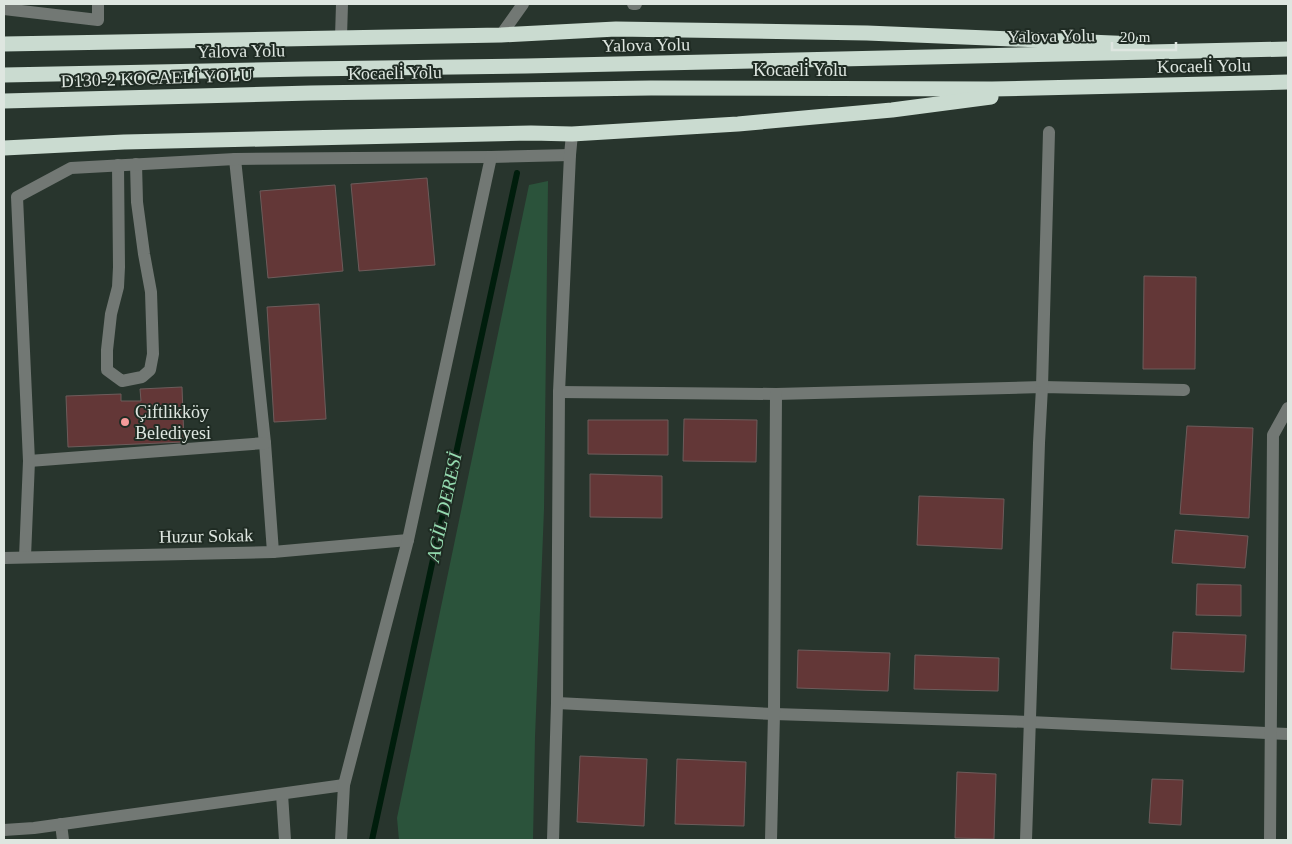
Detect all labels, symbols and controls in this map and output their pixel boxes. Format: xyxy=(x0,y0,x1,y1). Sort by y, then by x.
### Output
scale bar xyxy=(1112,20,1176,52)
street label: Yalova Yolu xyxy=(1007,25,1095,47)
text: 20 m xyxy=(1120,29,1151,45)
street label: Yalova Yolu xyxy=(602,34,690,56)
street label: Yalova Yolu xyxy=(197,40,285,62)
street label: Kocaeli̇ Yolu xyxy=(1157,54,1251,77)
street label: Kocaeli̇ Yolu xyxy=(753,58,847,80)
street label: Kocaeli̇ Yolu xyxy=(348,61,442,84)
street label: D130-2 KOCAELİ YOLU xyxy=(61,65,253,91)
place label: Çiftlikköy Belediyesi xyxy=(135,402,211,443)
marker: Çiftlikköy Belediyesi xyxy=(119,416,131,428)
water label: AGİL DERESİ xyxy=(422,449,466,565)
street label: Huzur Sokak xyxy=(159,525,253,547)

